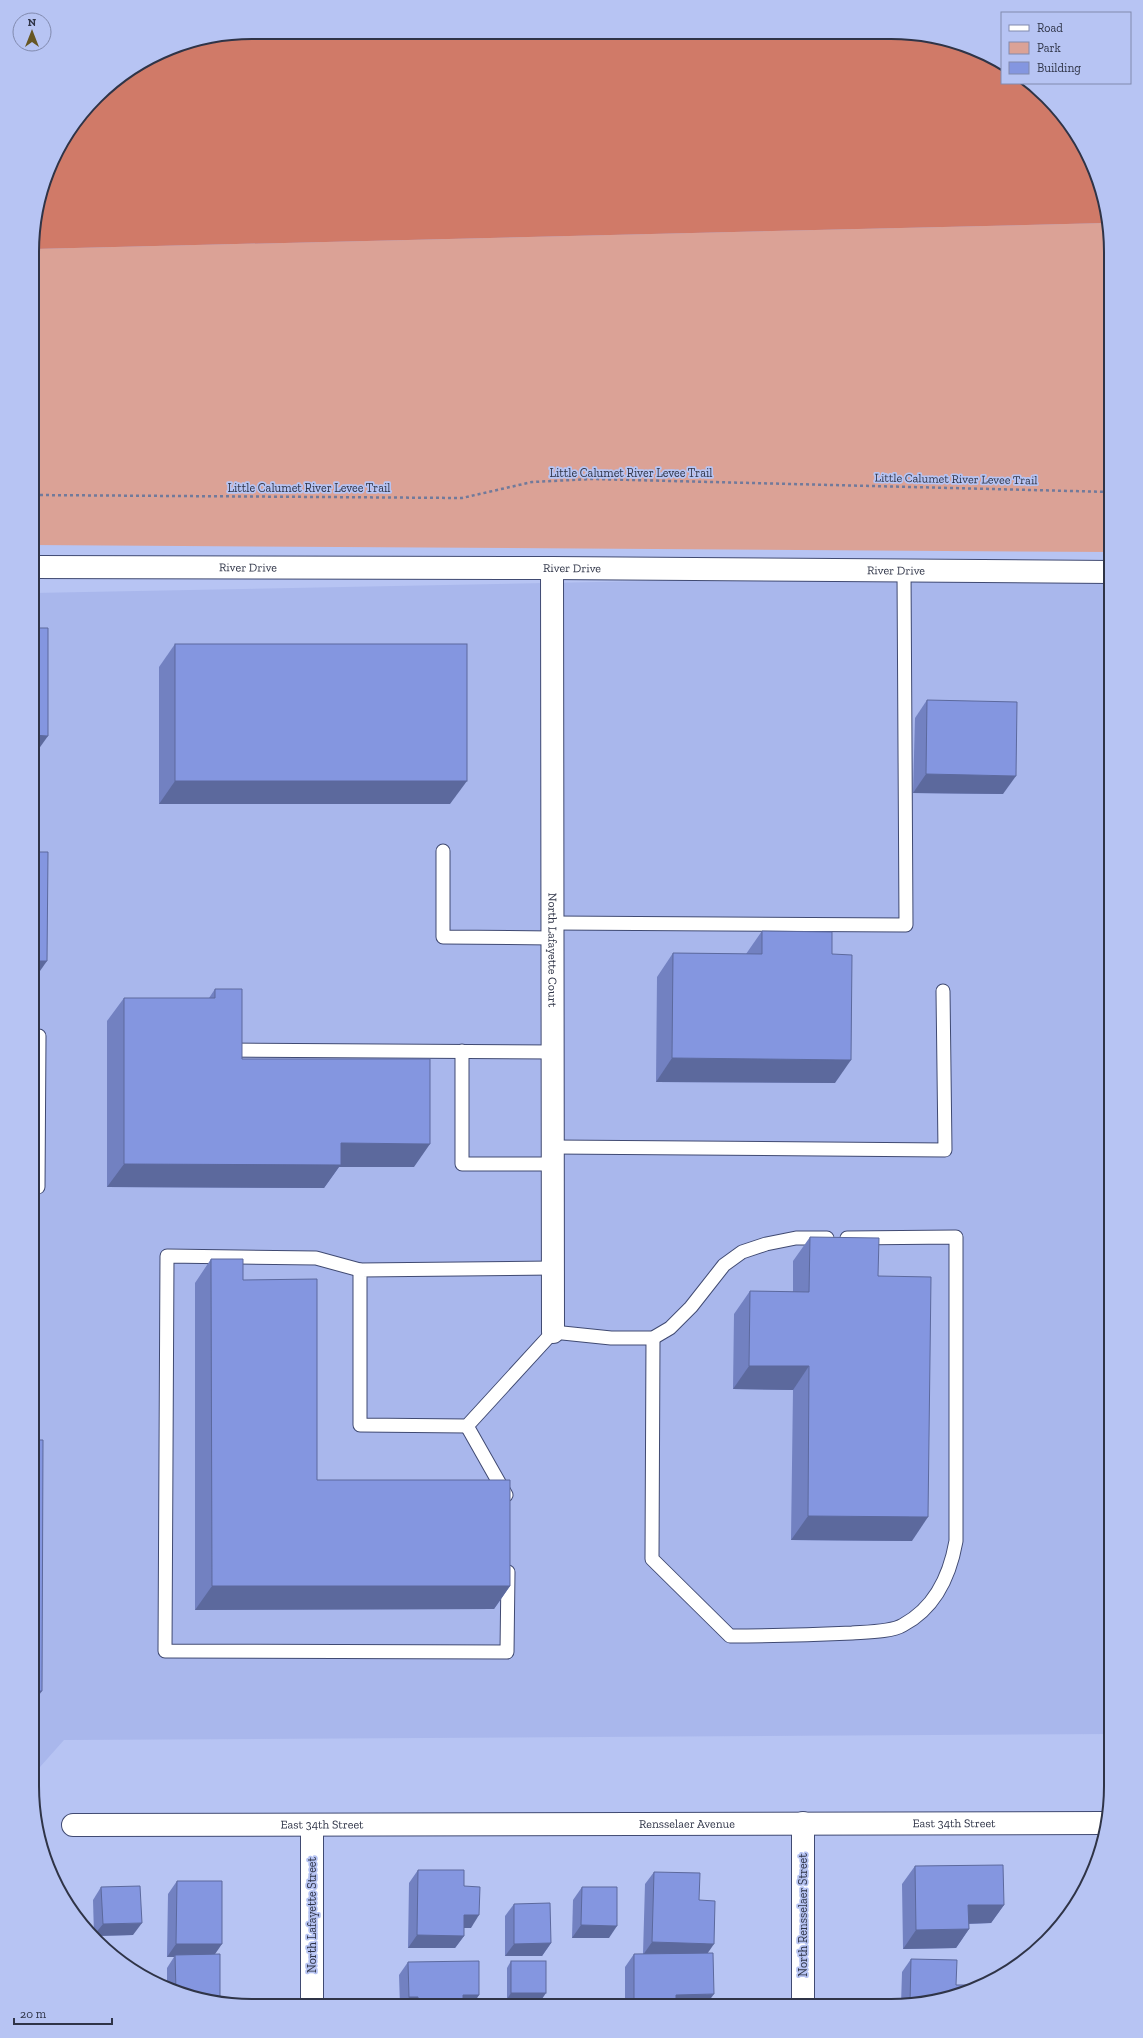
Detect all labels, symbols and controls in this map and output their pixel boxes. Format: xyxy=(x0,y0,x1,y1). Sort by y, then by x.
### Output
north arrow xyxy=(12,12,52,52)
legend xyxy=(1001,12,1131,84)
text: N xyxy=(28,16,37,29)
text: Road xyxy=(1037,21,1063,35)
text: Park xyxy=(1037,41,1062,55)
text: Building xyxy=(1037,61,1081,75)
street label: Little Calumet River Levee Trail xyxy=(549,466,713,480)
street label: Little Calumet River Levee Trail xyxy=(874,471,1038,487)
street label: Little Calumet River Levee Trail xyxy=(227,481,391,495)
street label: River Drive xyxy=(219,560,277,574)
street label: River Drive xyxy=(543,561,601,575)
street label: River Drive xyxy=(867,563,925,578)
street label: North Lafayette Court xyxy=(545,893,560,1008)
street label: East 34th Street xyxy=(912,1816,996,1830)
street label: East 34th Street xyxy=(280,1817,364,1832)
street label: Rensselaer Avenue xyxy=(639,1817,735,1831)
street label: North Rensselaer Street xyxy=(796,1853,810,1977)
street label: North Lafayette Street xyxy=(305,1857,319,1973)
scale bar xyxy=(14,2000,112,2026)
text: 20 m xyxy=(20,2007,47,2021)

